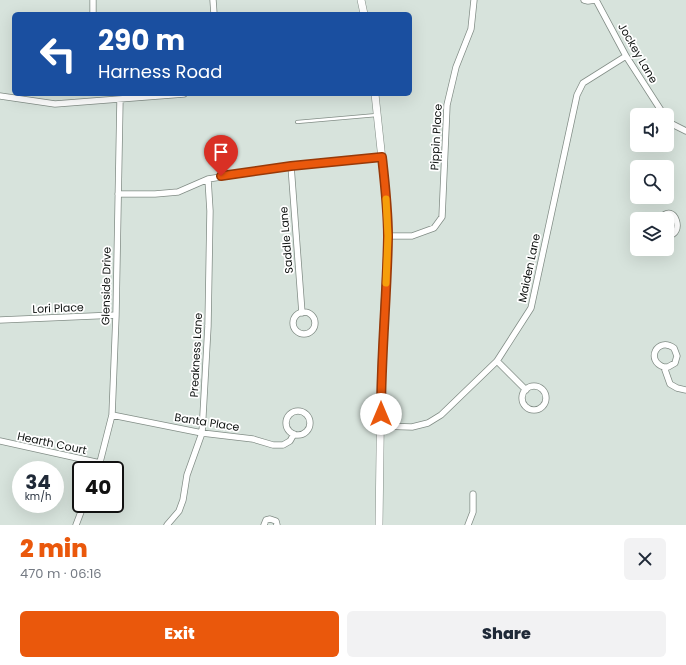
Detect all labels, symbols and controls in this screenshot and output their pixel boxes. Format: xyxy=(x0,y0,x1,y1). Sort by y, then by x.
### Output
street label: Jockey Lane xyxy=(614,20,662,86)
text: 290 m xyxy=(98,21,185,60)
icon: left xyxy=(32,28,84,80)
text: Harness Road xyxy=(98,59,222,84)
street label: Pippin Place xyxy=(426,103,446,171)
map controls xyxy=(630,108,674,256)
button: sound xyxy=(630,108,674,152)
pin xyxy=(204,135,238,176)
icon: arrive xyxy=(210,141,232,163)
button: search xyxy=(630,160,674,204)
street label: Saddle Lane xyxy=(275,206,297,274)
button: layers xyxy=(630,212,674,256)
street label: Maiden Lane xyxy=(514,232,544,304)
street label: Glenside Drive xyxy=(97,247,115,325)
street label: Lori Place xyxy=(32,299,84,317)
street label: Preakness Lane xyxy=(186,312,206,398)
position arrow xyxy=(360,393,402,435)
street label: Banta Place xyxy=(173,409,241,435)
street label: Hearth Court xyxy=(16,428,88,458)
speed limit sign: 40 xyxy=(72,461,124,513)
text: 34 xyxy=(25,468,51,496)
text: km/h xyxy=(25,489,51,504)
text: 2 min xyxy=(20,532,88,565)
button: close xyxy=(624,538,666,580)
text: 470 m · 06:16 xyxy=(20,564,102,583)
button: Exit xyxy=(20,611,339,657)
button: Share xyxy=(347,611,666,657)

